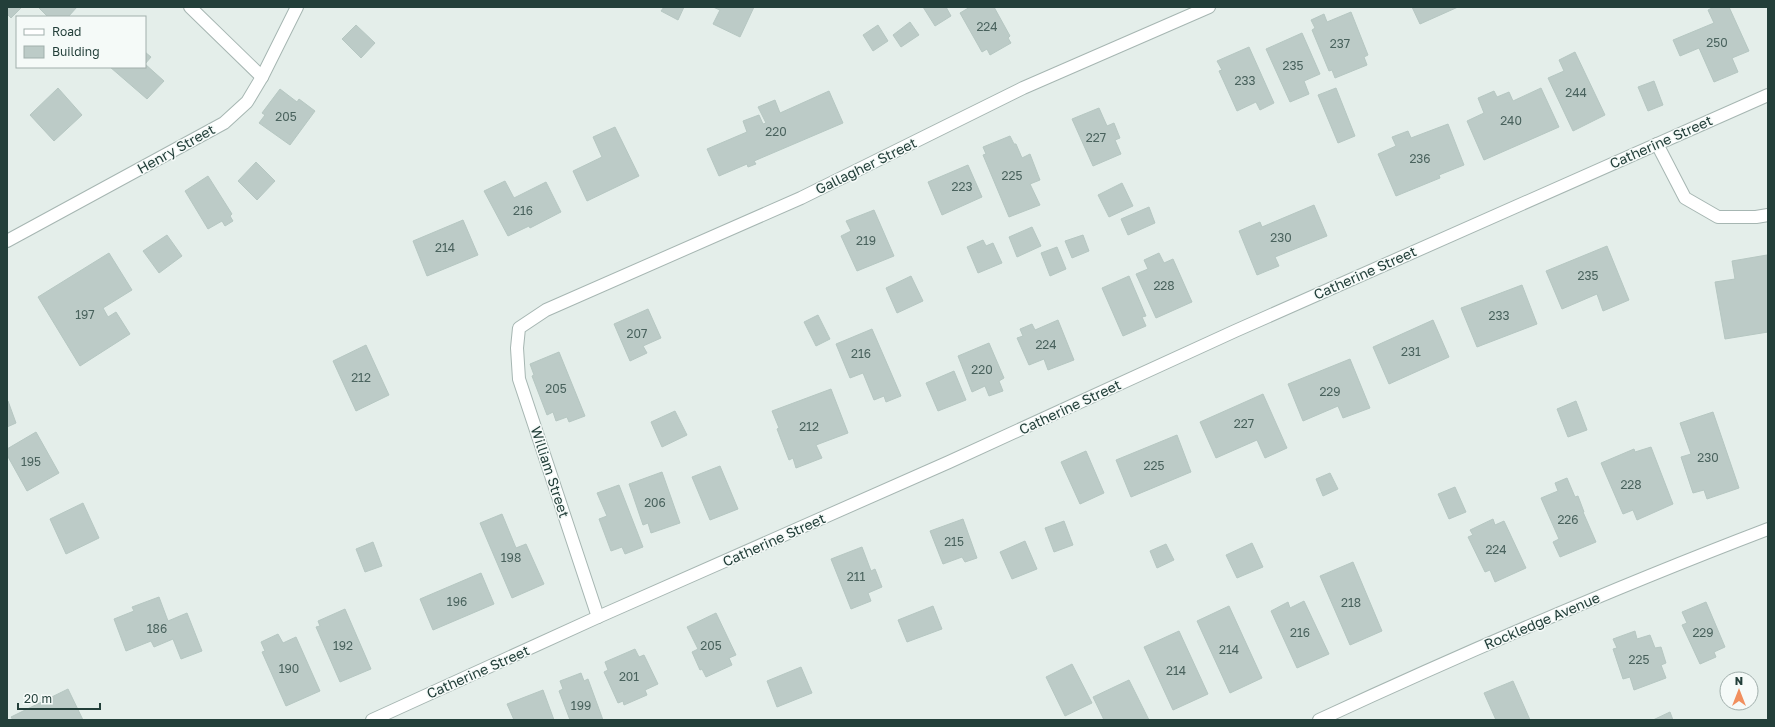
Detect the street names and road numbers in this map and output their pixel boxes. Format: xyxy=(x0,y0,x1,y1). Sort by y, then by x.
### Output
street label: Catherine Street xyxy=(1607,111,1715,172)
street label: Henry Street xyxy=(134,120,218,177)
street label: Gallagher Street xyxy=(812,134,919,197)
street label: Catherine Street xyxy=(1311,242,1419,303)
street label: Catherine Street xyxy=(1016,375,1123,438)
street label: William Street xyxy=(528,424,573,520)
street label: Catherine Street xyxy=(720,509,828,570)
street label: Rockledge Avenue xyxy=(1481,588,1602,653)
street label: Catherine Street xyxy=(424,641,532,702)

